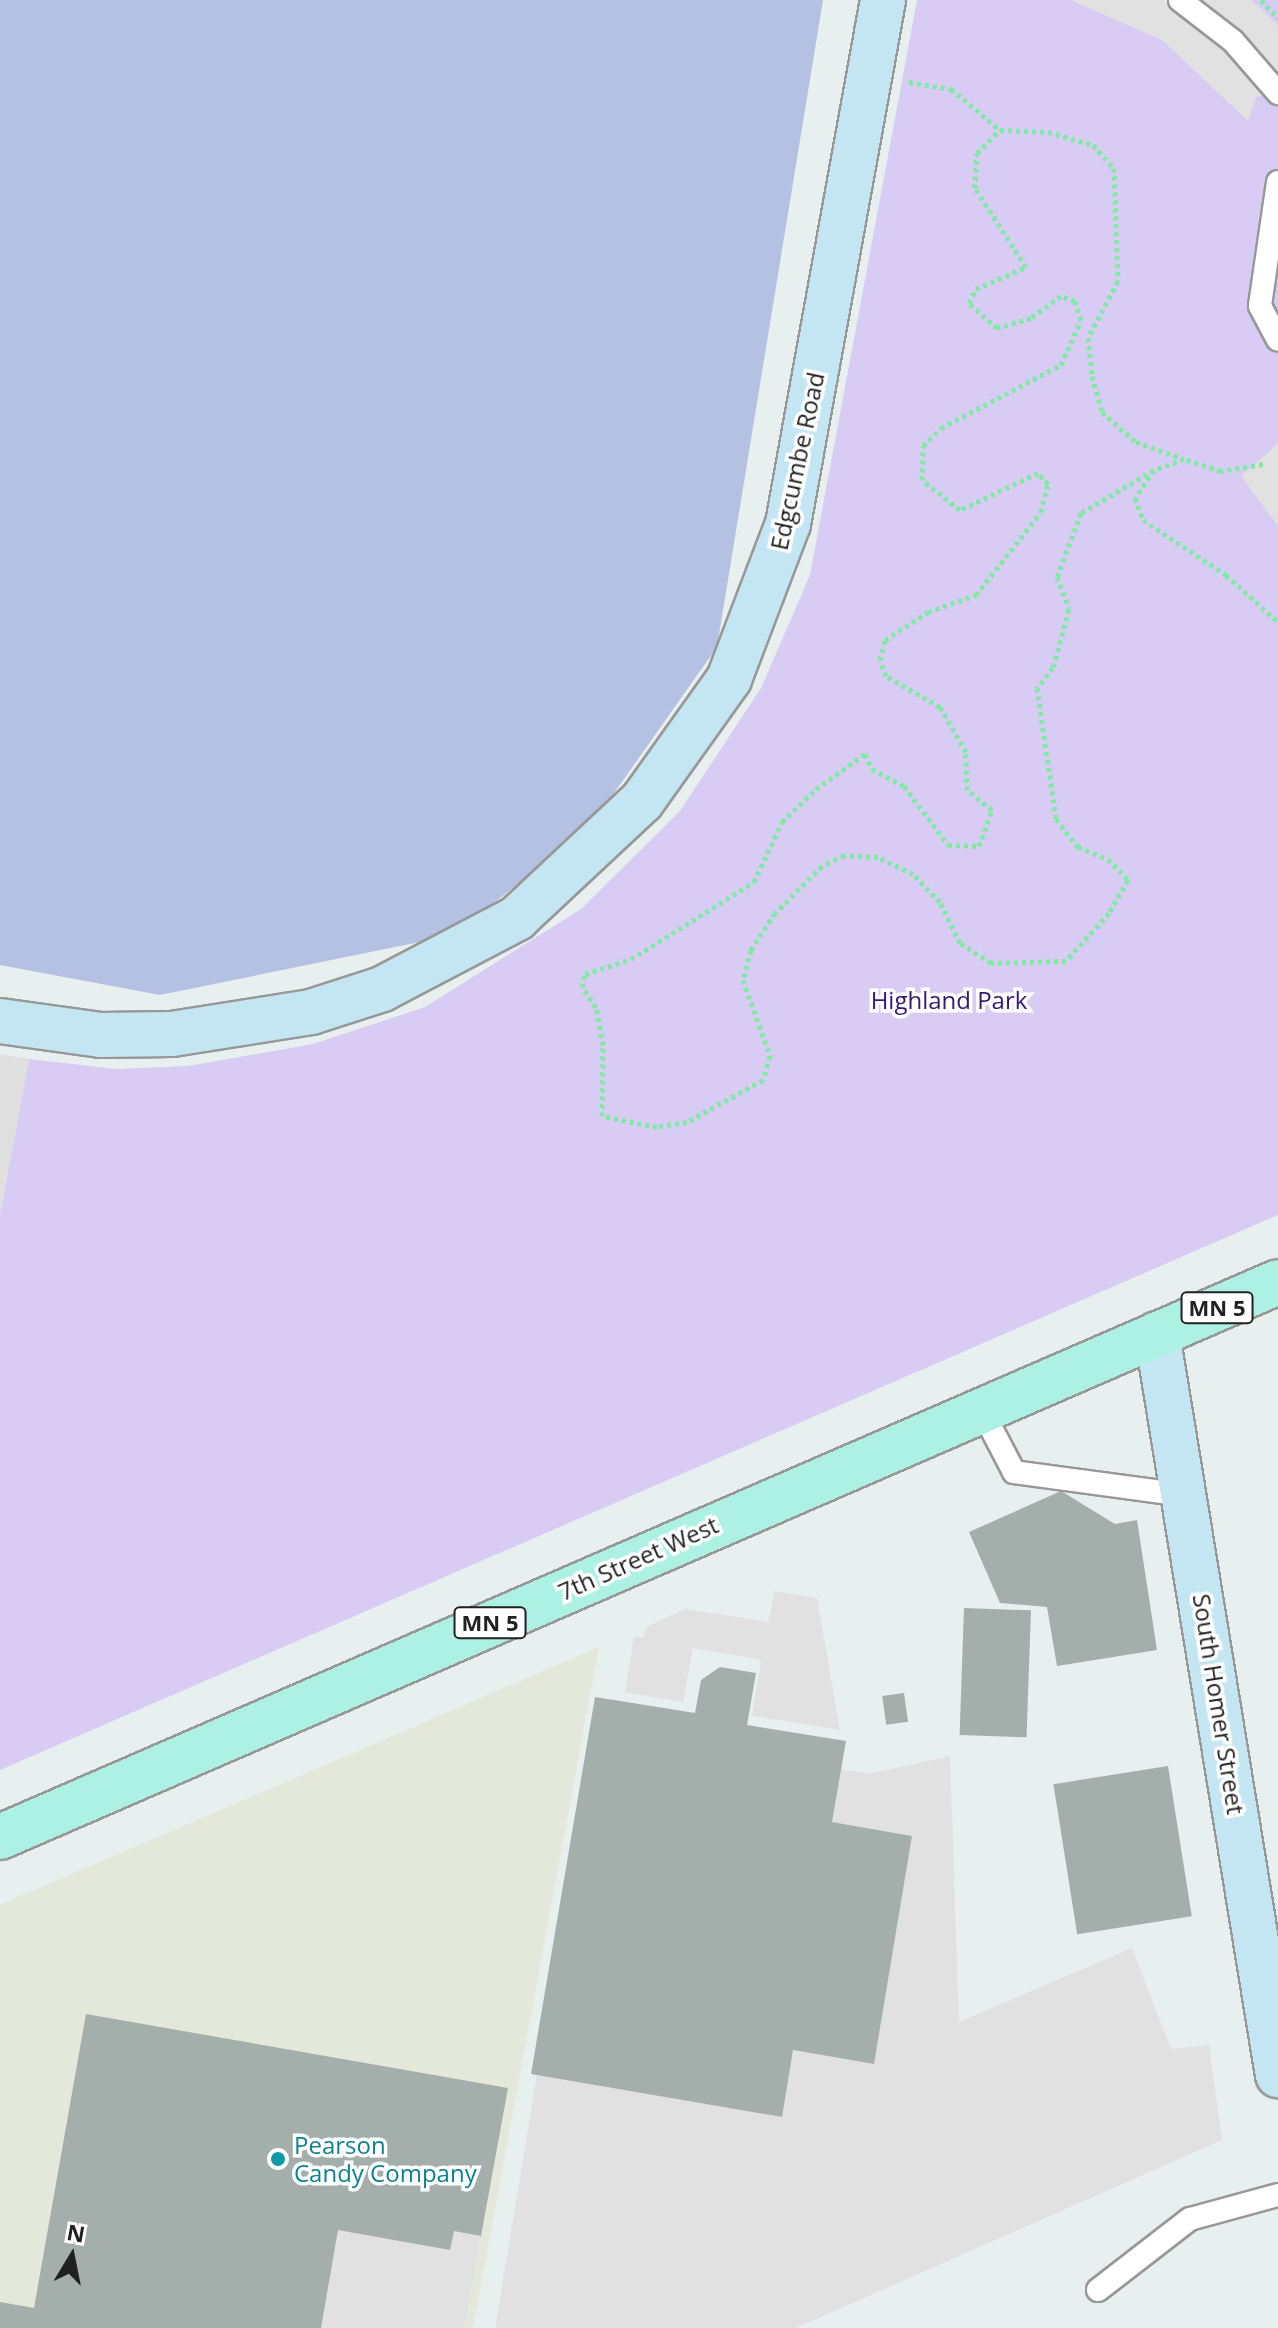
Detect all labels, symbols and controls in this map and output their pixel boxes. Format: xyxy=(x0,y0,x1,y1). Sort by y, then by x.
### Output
street label: Edgcumbe Road xyxy=(764,369,830,553)
park label: Highland Park xyxy=(871,986,1027,1014)
road number: MN 5 xyxy=(1179,1290,1255,1326)
street label: 7th Street West xyxy=(554,1510,722,1606)
street label: South Homer Street xyxy=(1187,1592,1251,1816)
road number: MN 5 xyxy=(452,1605,528,1641)
place label: Pearson Candy Company xyxy=(294,2131,477,2187)
marker: Pearson Candy Company xyxy=(269,2150,287,2168)
north arrow xyxy=(32,2216,112,2296)
text: N xyxy=(65,2216,88,2249)

